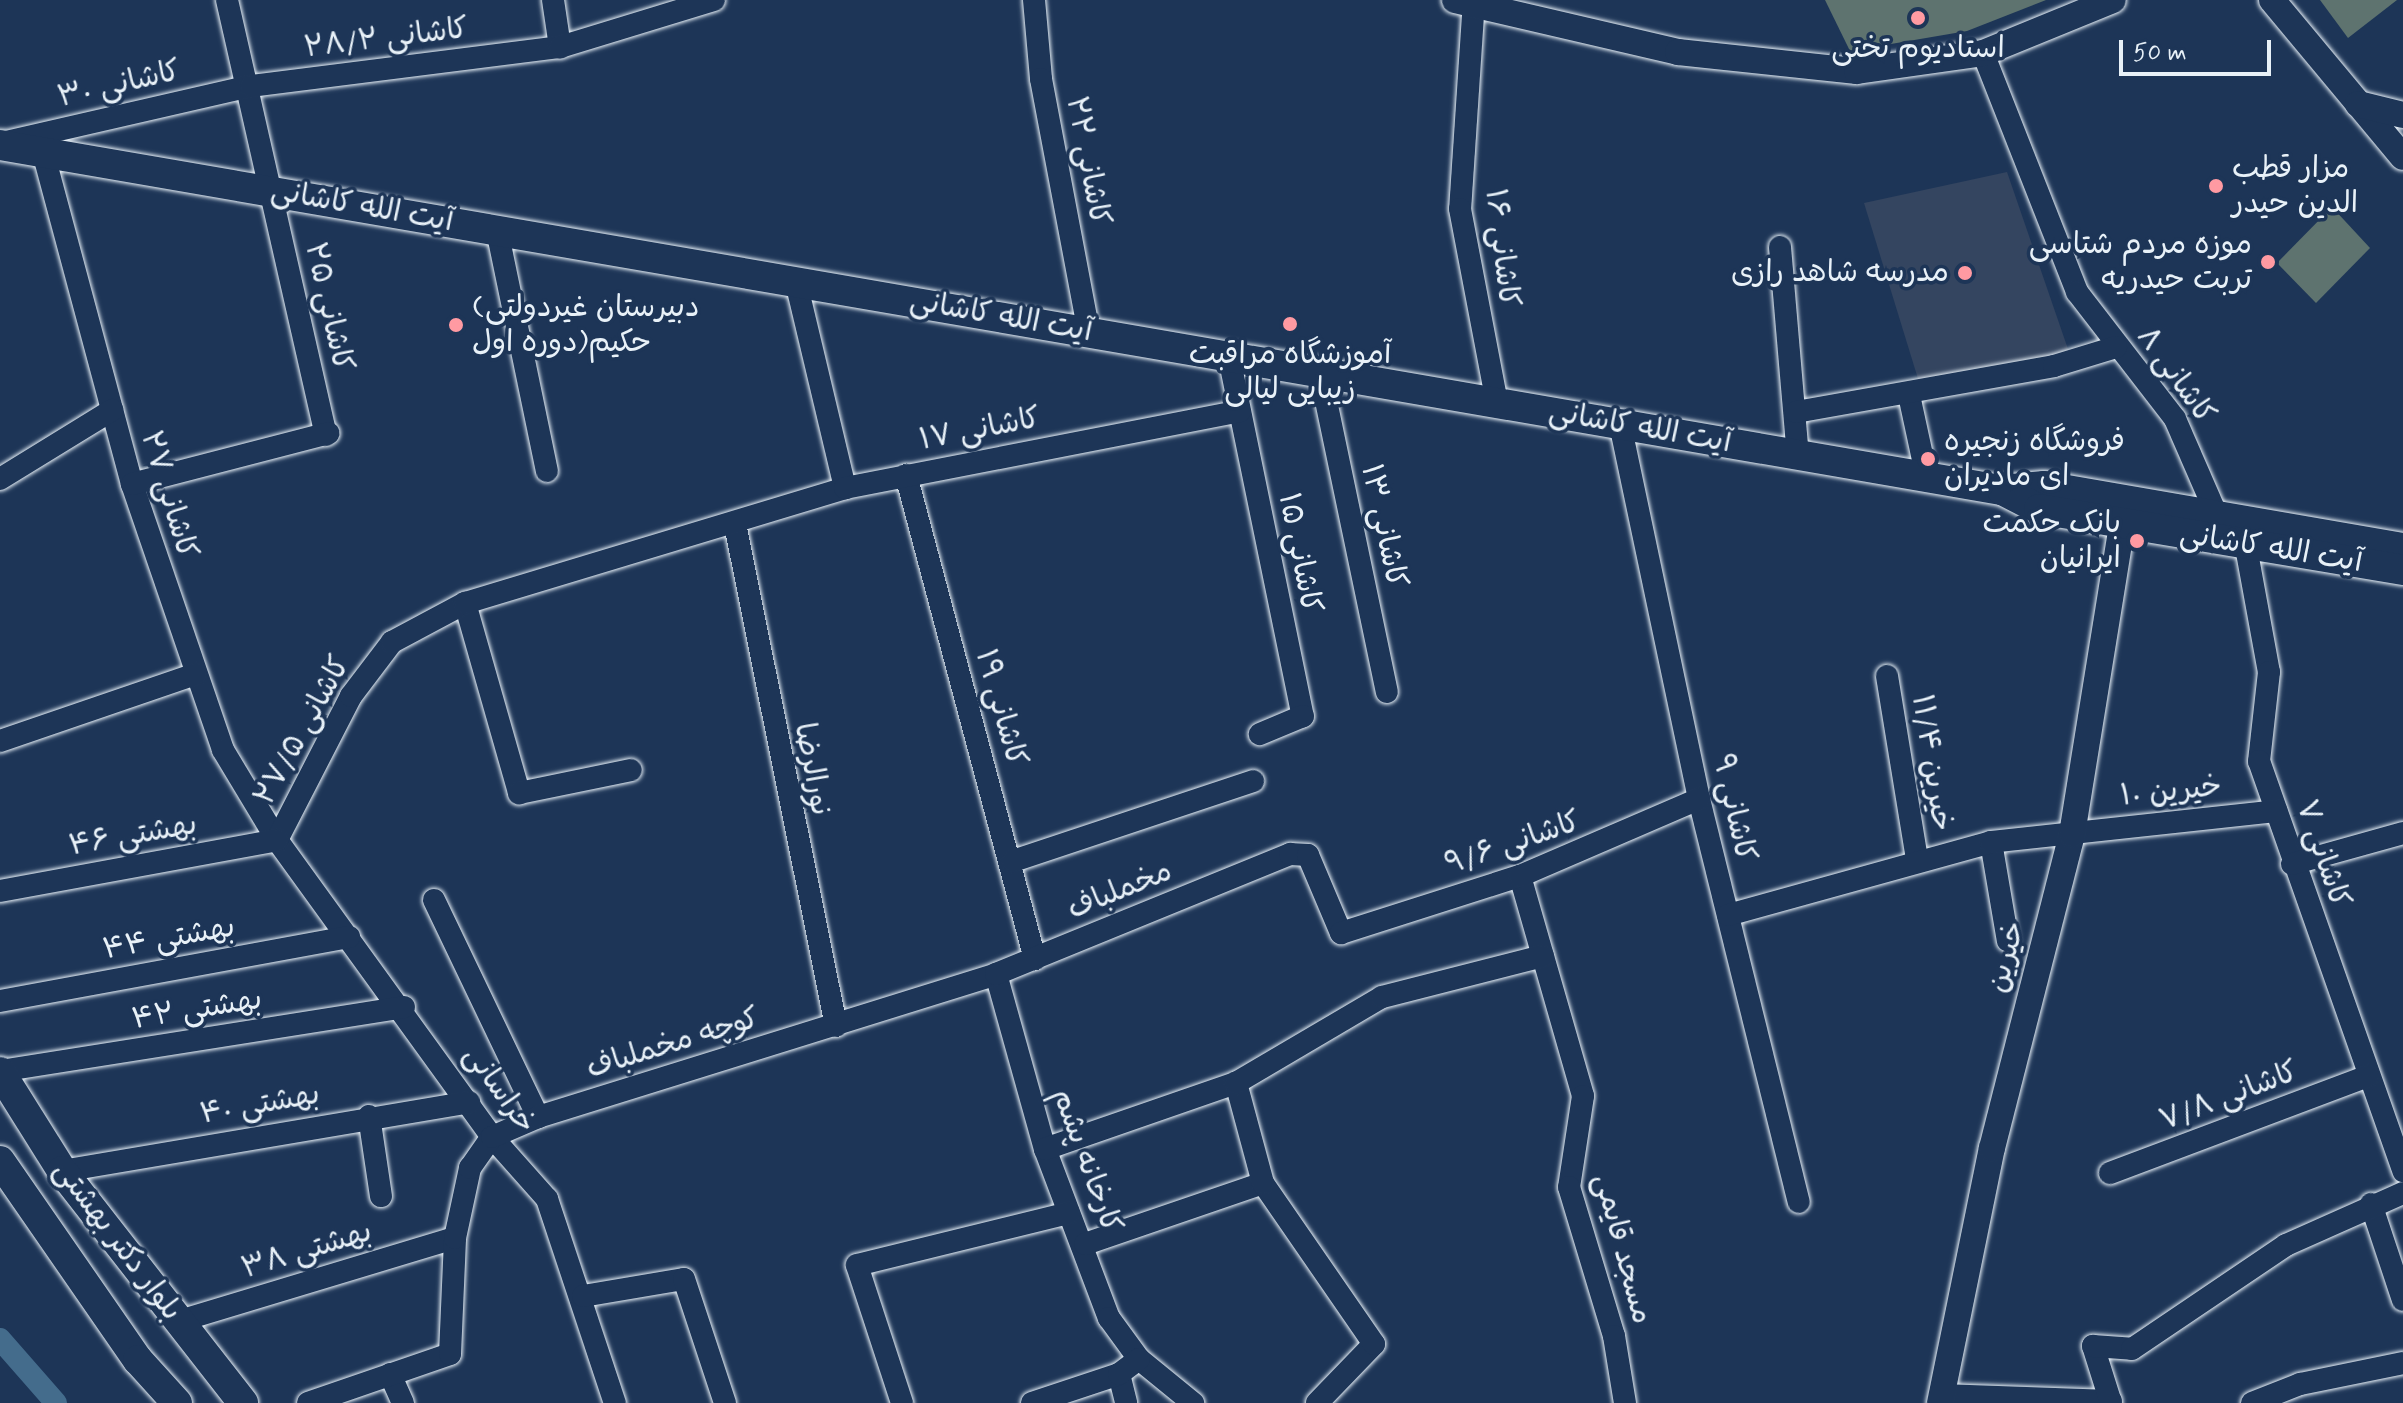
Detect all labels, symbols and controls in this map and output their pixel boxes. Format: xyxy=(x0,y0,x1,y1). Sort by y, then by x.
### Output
marker: استادیوم تختی xyxy=(1909,9,1927,27)
street label: کاشانی ۲۸/۲ xyxy=(302,11,470,67)
scale bar xyxy=(2123,24,2275,74)
place label: استادیوم تختی xyxy=(1831,31,2005,67)
text: 50 m xyxy=(2133,38,2187,69)
street label: کاشانی ۳۰ xyxy=(54,53,184,117)
street label: کاشانی ۲۲ xyxy=(1057,93,1117,229)
place label: مزار قطب الدین حیدر xyxy=(2232,151,2358,222)
street label: آیت الله کاشانی xyxy=(268,173,456,241)
marker: مزار قطب الدین حیدر xyxy=(2207,177,2225,195)
street label: کاشانی ۱۶ xyxy=(1476,187,1526,309)
place label: موزه مردم شتاسی تربت حیدریه xyxy=(2029,227,2252,298)
street label: کاشانی ۲۵ xyxy=(296,239,360,375)
marker: موزه مردم شتاسی تربت حیدریه xyxy=(2259,253,2277,271)
place label: مدرسه شاهد رازی xyxy=(1731,255,1949,291)
marker: مدرسه شاهد رازی xyxy=(1956,264,1974,282)
street label: آیت الله کاشانی xyxy=(907,283,1095,351)
place label: (دبیرستان غيردولتی حکیم(دوره اول xyxy=(472,290,700,360)
marker: آموزشگاه مراقبت زیبایی لیالی xyxy=(1281,315,1299,333)
marker: (دبیرستان غيردولتی حکیم(دوره اول xyxy=(447,316,465,334)
street label: کاشانی ۸ xyxy=(2128,320,2222,432)
place label: آموزشگاه مراقبت زیبایی لیالی xyxy=(1189,337,1391,408)
street label: آیت الله کاشانی xyxy=(1546,394,1734,462)
street label: کاشانی ۱۷ xyxy=(917,401,1043,459)
place label: فروشگاه زنجیره ای مادیران xyxy=(1944,424,2125,494)
street label: کاشانی ۲۷ xyxy=(132,427,204,563)
marker: فروشگاه زنجیره ای مادیران xyxy=(1919,450,1937,468)
street label: کاشانی ۱۳ xyxy=(1352,461,1414,591)
street label: کاشانی ۱۵ xyxy=(1270,490,1328,616)
place label: بانک حکمت ایرانیان xyxy=(1983,506,2121,576)
street label: آیت الله کاشانی xyxy=(2177,517,2365,581)
marker: بانک حکمت ایرانیان xyxy=(2128,532,2146,550)
street label: کاشانی ۱۹ xyxy=(966,645,1034,771)
street label: کاشانی ۲۷/۵ xyxy=(247,650,359,812)
street label: خیرین ۱۱/۴ xyxy=(1902,692,1960,834)
street label: نورالرضا xyxy=(785,720,839,820)
street label: کاشانی ۹ xyxy=(1703,751,1763,865)
street label: خیرین ۱۰ xyxy=(2119,769,2223,815)
street label: کاشانی ۷ xyxy=(2287,796,2357,912)
street label: کاشانی ۹/۶ xyxy=(1441,804,1585,884)
street label: بهشتی ۴۶ xyxy=(66,807,200,865)
street label: مخملباف xyxy=(1063,854,1177,928)
street label: بهشتی ۴۴ xyxy=(100,910,238,968)
street label: خیرین xyxy=(1980,917,2034,997)
street label: بهشتی ۴۲ xyxy=(129,982,265,1038)
street label: کوچه مخملباف xyxy=(582,1001,764,1087)
street label: خراسانی xyxy=(455,1039,543,1141)
street label: کاشانی ۷/۸ xyxy=(2155,1054,2303,1140)
street label: بهشتی ۴۰ xyxy=(197,1077,323,1133)
street label: کارخانه پشم xyxy=(1043,1084,1129,1238)
street label: بلوار دکتر بهشتی xyxy=(45,1154,189,1328)
street label: مسجد قایمی xyxy=(1585,1170,1659,1328)
street label: بهشتی ۳۸ xyxy=(238,1214,376,1288)

